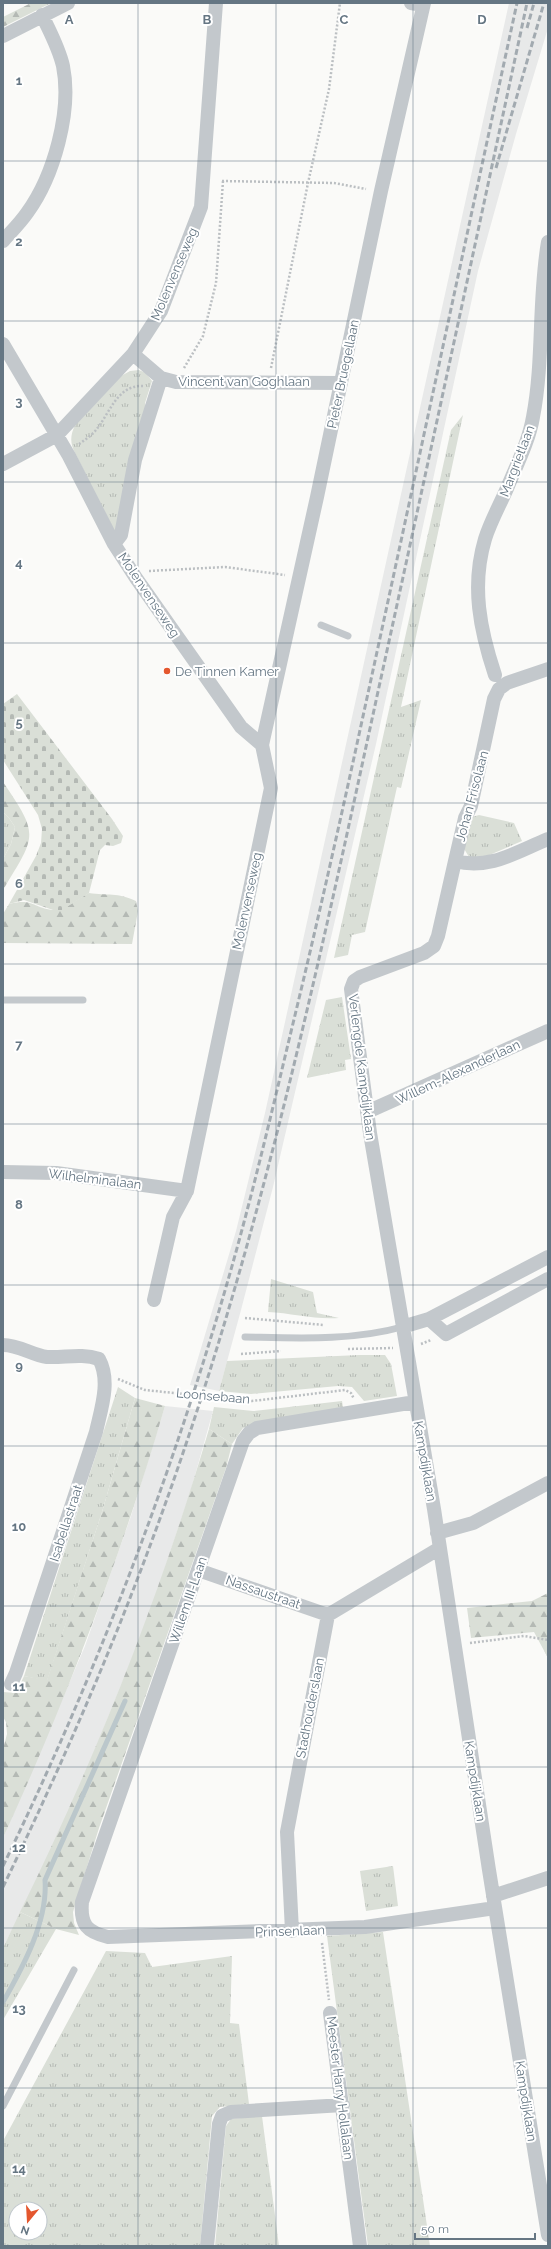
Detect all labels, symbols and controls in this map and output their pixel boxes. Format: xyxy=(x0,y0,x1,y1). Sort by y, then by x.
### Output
text: A xyxy=(65,12,74,27)
text: B xyxy=(203,12,212,27)
text: C xyxy=(340,12,349,27)
text: D xyxy=(477,12,487,27)
text: 1 xyxy=(16,73,23,88)
street label: Molenvenseweg xyxy=(148,225,200,323)
text: 2 xyxy=(15,234,23,249)
street label: Pieter Bruegellaan xyxy=(324,318,362,430)
street label: Vincent van Goghlaan xyxy=(178,374,310,389)
text: 3 xyxy=(15,394,23,409)
street label: Margrietlaan xyxy=(496,423,538,499)
street label: Molenvenseweg xyxy=(115,550,183,640)
text: 4 xyxy=(15,555,23,570)
place label: De Tinnen Kamer xyxy=(175,664,279,679)
marker: De Tinnen Kamer xyxy=(162,666,172,676)
text: 5 xyxy=(15,715,23,730)
street label: Johan Frisolaan xyxy=(453,749,491,843)
street label: Molenvenseweg xyxy=(229,851,265,951)
text: 6 xyxy=(15,876,23,891)
street label: Verlengde Kampdijklaan xyxy=(346,993,378,1141)
text: 7 xyxy=(15,1037,23,1052)
street label: Willem-Alexanderlaan xyxy=(394,1037,522,1107)
street label: Wilhelminalaan xyxy=(48,1166,142,1192)
text: 8 xyxy=(15,1197,23,1212)
text: 9 xyxy=(15,1358,23,1373)
street label: Loonsebaan xyxy=(175,1385,251,1407)
street label: Kampdijklaan xyxy=(411,1420,439,1502)
street label: Isabellastraat xyxy=(47,1482,86,1563)
text: 10 xyxy=(12,1519,26,1534)
street label: Willem III-Laan xyxy=(166,1555,210,1645)
street label: Nassaustraat xyxy=(224,1572,303,1612)
street label: Stadhouderslaan xyxy=(293,1656,327,1760)
text: 11 xyxy=(13,1679,26,1694)
street label: Kampdijklaan xyxy=(461,1740,489,1822)
text: 12 xyxy=(12,1840,26,1855)
street label: Prinsenlaan xyxy=(255,1922,325,1940)
text: 13 xyxy=(12,2001,26,2016)
street label: Meester Harry Hollalaan xyxy=(324,2015,356,2161)
street label: Kampdijklaan xyxy=(512,2060,540,2142)
text: 14 xyxy=(12,2161,26,2176)
north arrow xyxy=(8,2201,48,2241)
scale bar xyxy=(415,2215,535,2241)
text: 50 m xyxy=(421,2222,449,2236)
text: N xyxy=(19,2223,31,2238)

